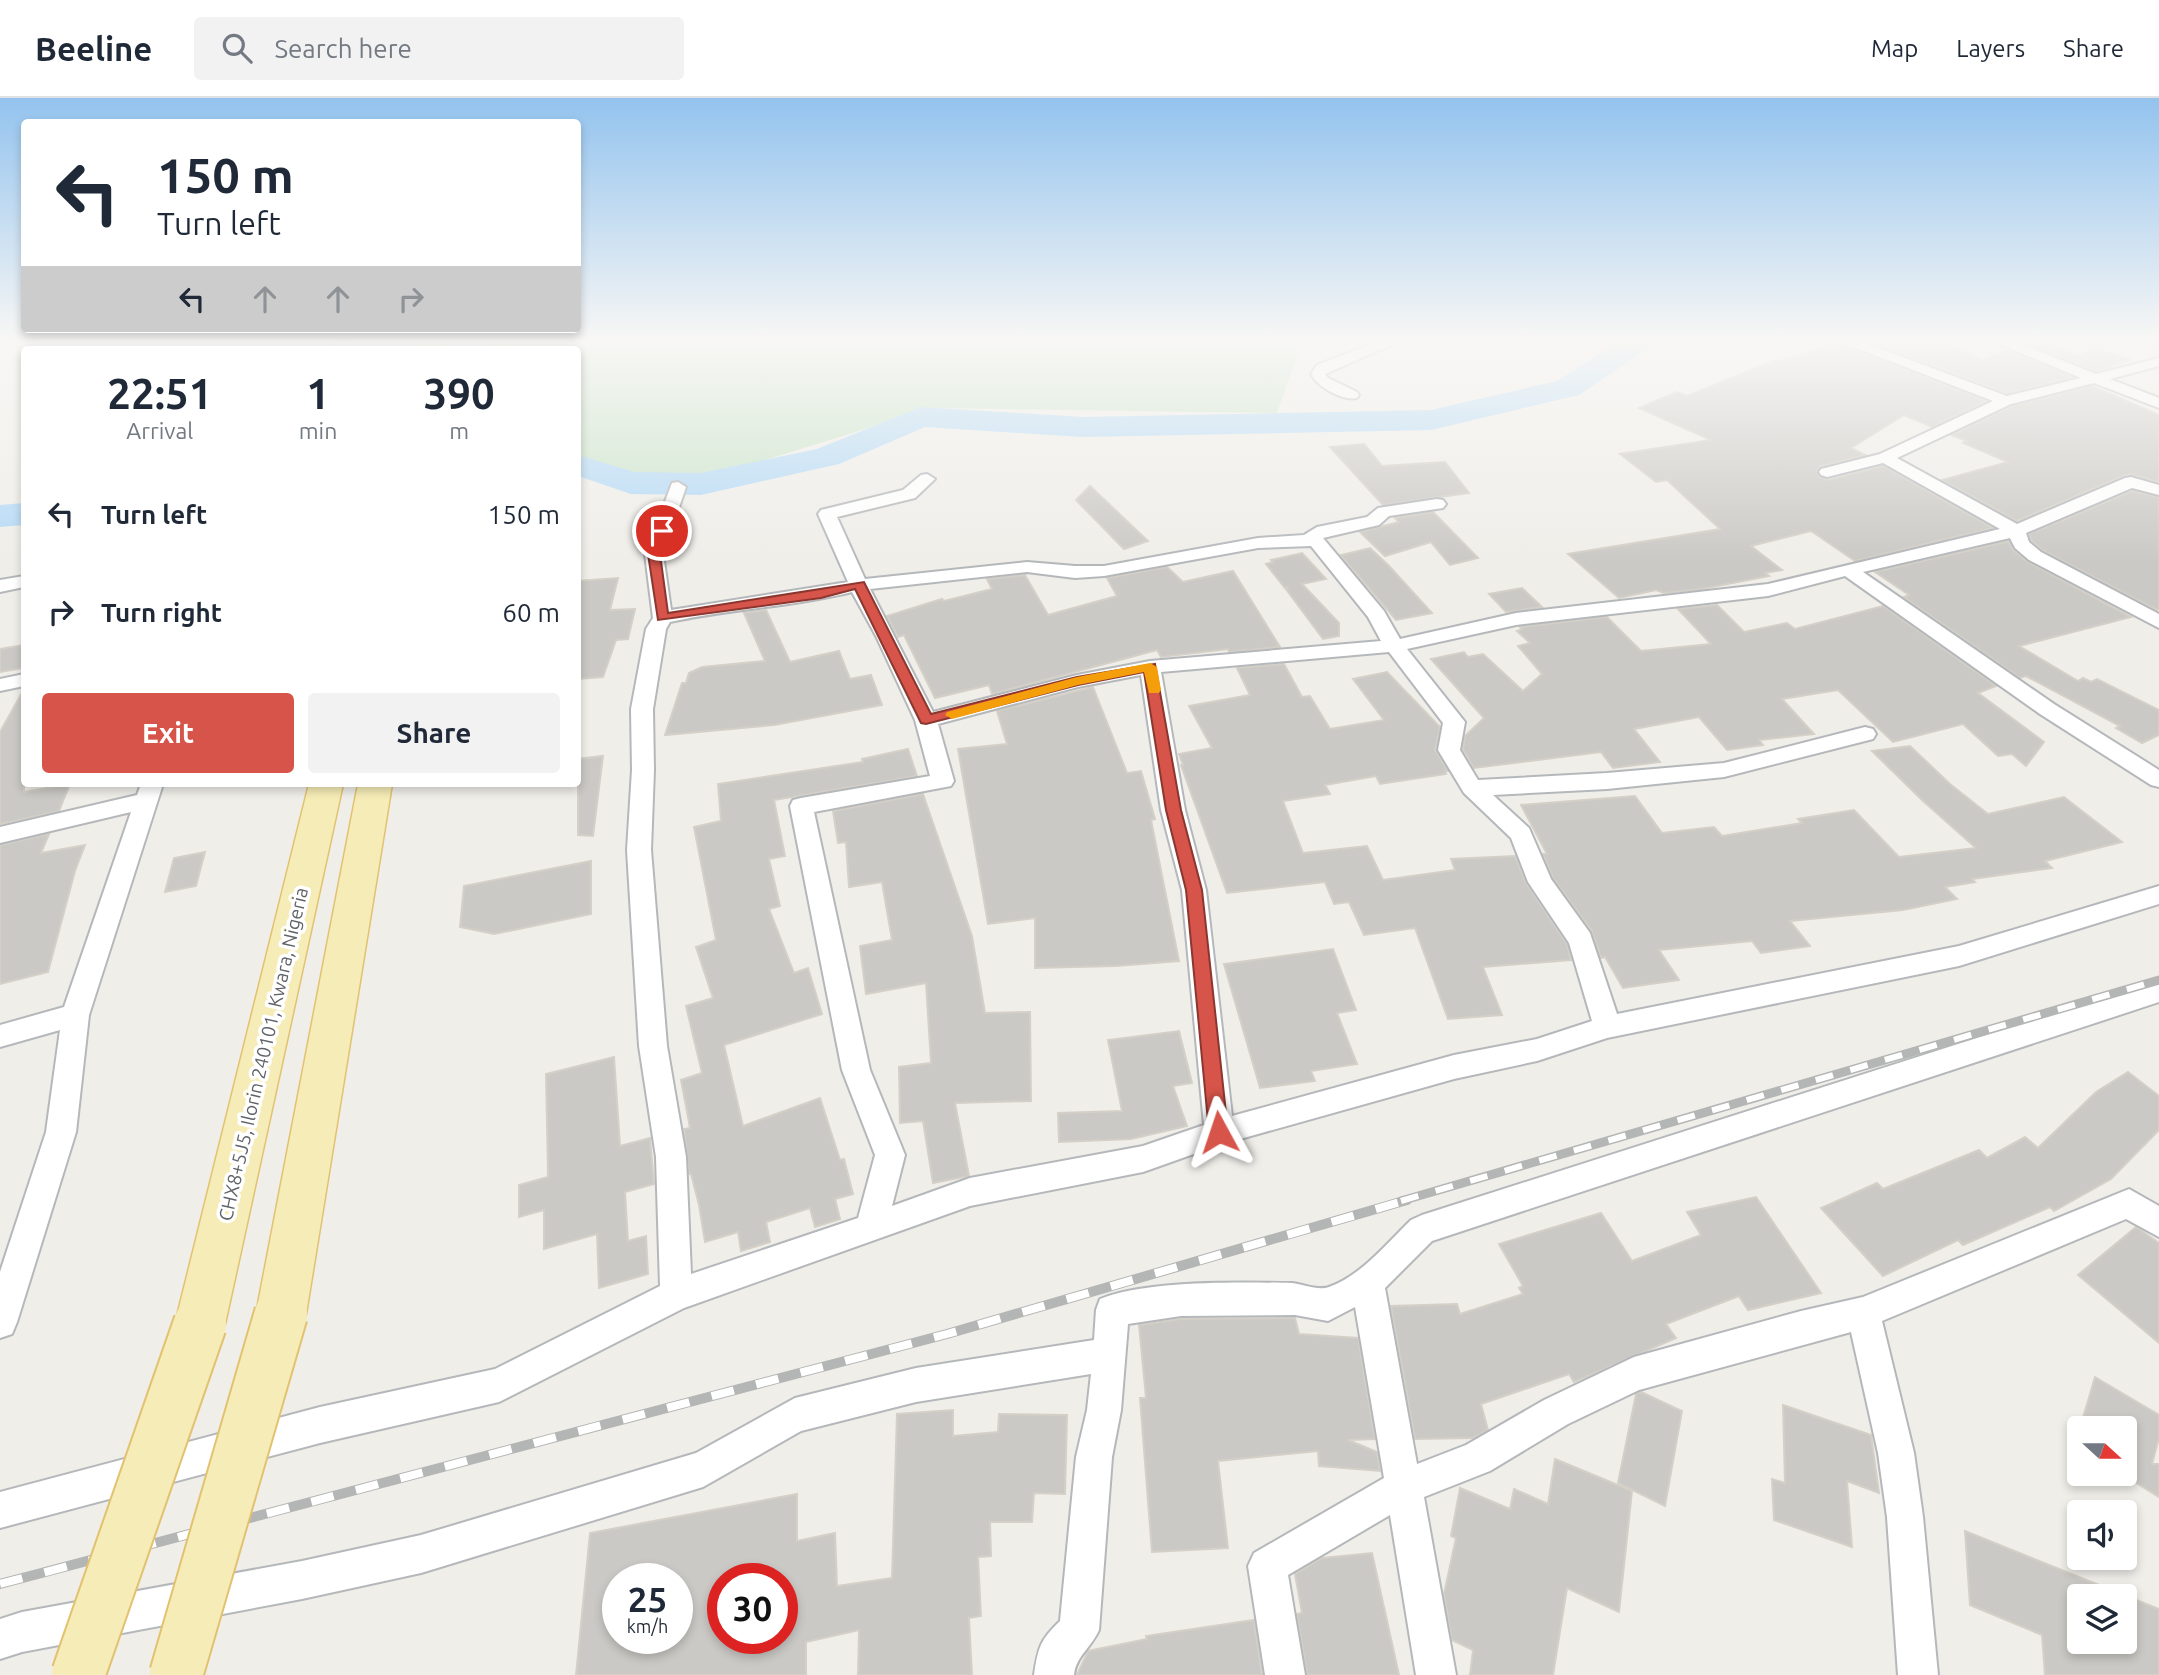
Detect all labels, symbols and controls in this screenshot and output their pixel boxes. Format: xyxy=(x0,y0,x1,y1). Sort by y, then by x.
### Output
search box xyxy=(194,17,684,80)
icon: search xyxy=(218,29,256,67)
text: Beeline xyxy=(35,30,152,67)
text: Search here xyxy=(274,34,412,63)
text: Map xyxy=(1871,35,1918,62)
text: Layers xyxy=(1956,35,2025,62)
text: Share xyxy=(2063,35,2124,62)
icon: left xyxy=(42,147,133,238)
text: 150 m xyxy=(157,147,294,202)
text: Turn left xyxy=(157,205,281,241)
icon: left xyxy=(173,280,211,318)
icon: ahead xyxy=(246,280,284,318)
icon: ahead xyxy=(319,280,357,318)
icon: right xyxy=(392,280,430,318)
text: 22:51 xyxy=(107,370,212,417)
text: 1 xyxy=(306,370,330,417)
text: 390 xyxy=(424,370,495,417)
text: Arrival xyxy=(126,418,193,443)
text: min xyxy=(299,418,337,443)
text: m xyxy=(449,418,469,443)
icon: left xyxy=(42,495,80,533)
text: Turn left xyxy=(101,500,207,529)
text: 150 m xyxy=(488,500,560,529)
pin xyxy=(632,501,692,561)
icon: arrive xyxy=(643,512,681,550)
icon: right xyxy=(42,593,80,631)
text: Turn right xyxy=(101,598,222,627)
text: 60 m xyxy=(502,598,560,627)
button: Exit xyxy=(42,693,294,773)
button: Share xyxy=(308,693,560,773)
street label: CHX8+5J5, Ilorin 240101, Kwara, Nigeria xyxy=(214,885,312,1223)
position arrow xyxy=(1182,1095,1256,1169)
north arrow xyxy=(2067,1416,2137,1486)
map controls xyxy=(2067,1416,2137,1654)
button: sound xyxy=(2067,1500,2137,1570)
speed limit sign: 30 xyxy=(707,1563,798,1654)
text: 25 xyxy=(628,1579,667,1619)
button: layers xyxy=(2067,1584,2137,1654)
text: km/h xyxy=(627,1616,668,1636)

